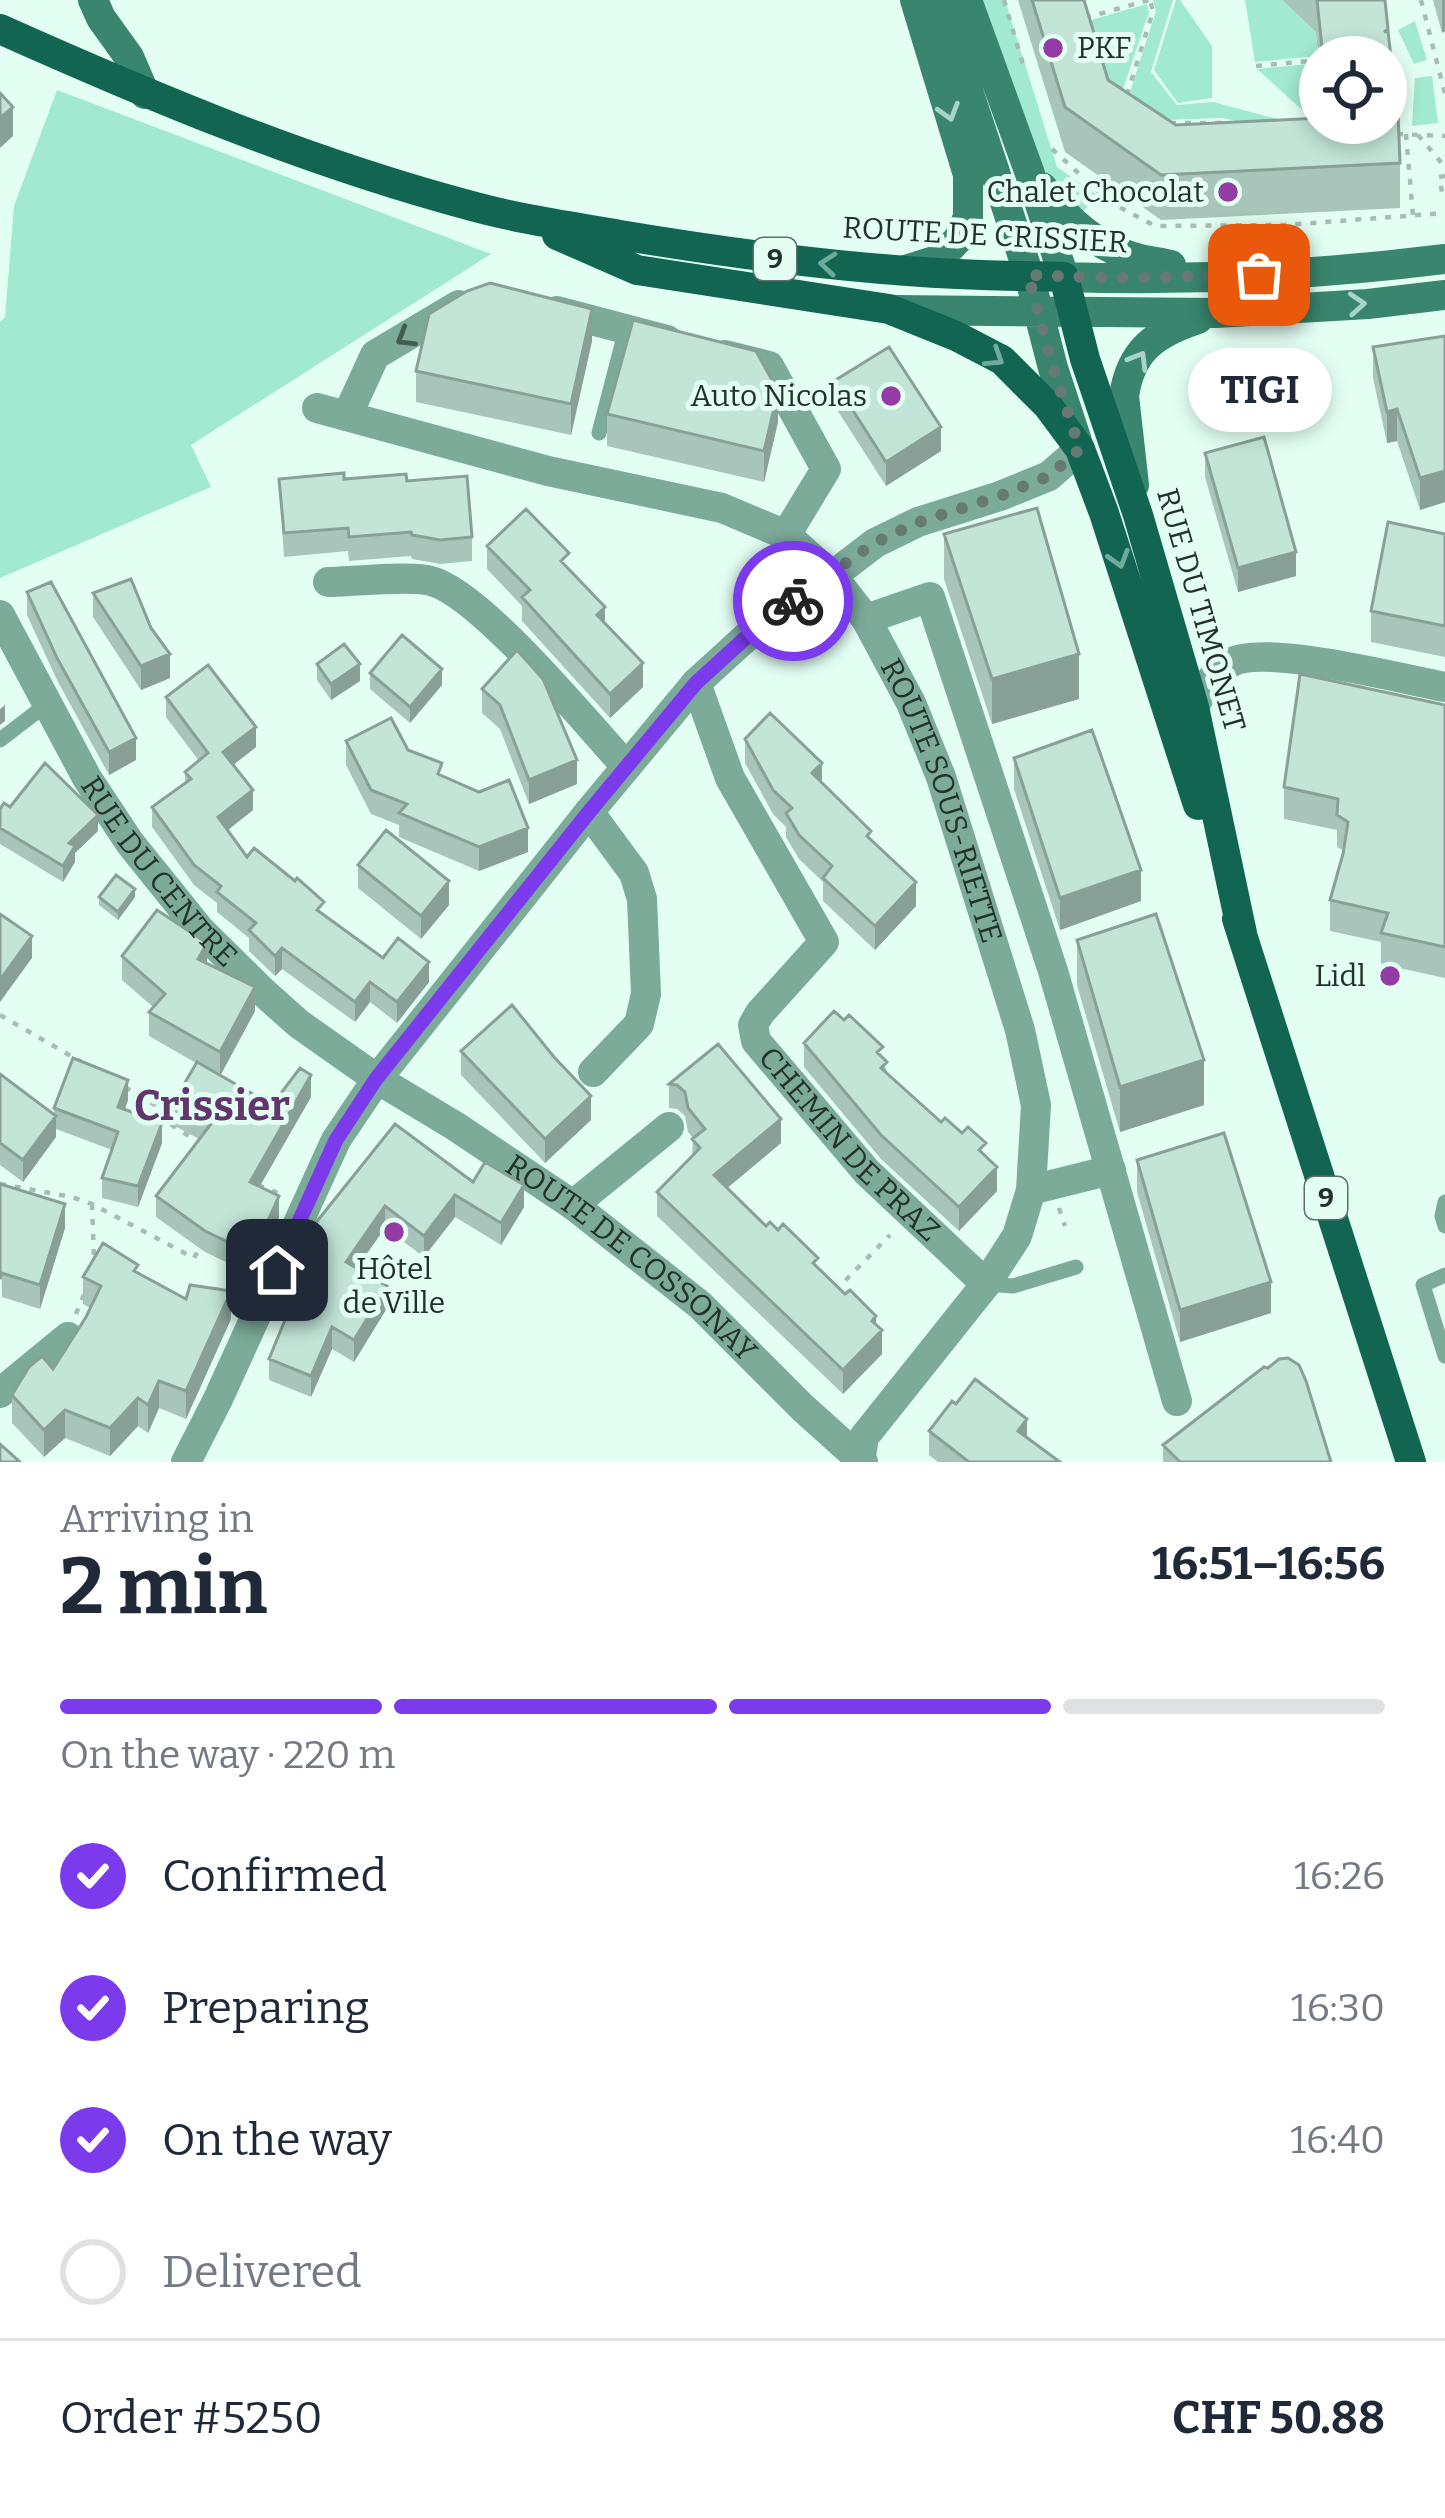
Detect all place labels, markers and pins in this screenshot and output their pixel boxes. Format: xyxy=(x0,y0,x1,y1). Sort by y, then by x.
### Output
place label: PKF xyxy=(1077,30,1131,66)
marker: PKF xyxy=(1040,35,1066,61)
place label: Chalet Chocolat xyxy=(987,174,1204,210)
marker: Chalet Chocolat xyxy=(1215,179,1241,205)
pin xyxy=(1208,224,1310,326)
callout: TIGI xyxy=(1187,347,1331,431)
place label: Auto Nicolas xyxy=(691,378,867,414)
marker: Auto Nicolas xyxy=(878,383,904,409)
place label: Lidl xyxy=(1315,958,1366,994)
marker: Lidl xyxy=(1377,963,1403,989)
pin xyxy=(226,1219,328,1321)
marker: Hôtel de Ville xyxy=(381,1219,407,1245)
place label: Hôtel de Ville xyxy=(343,1251,445,1321)

